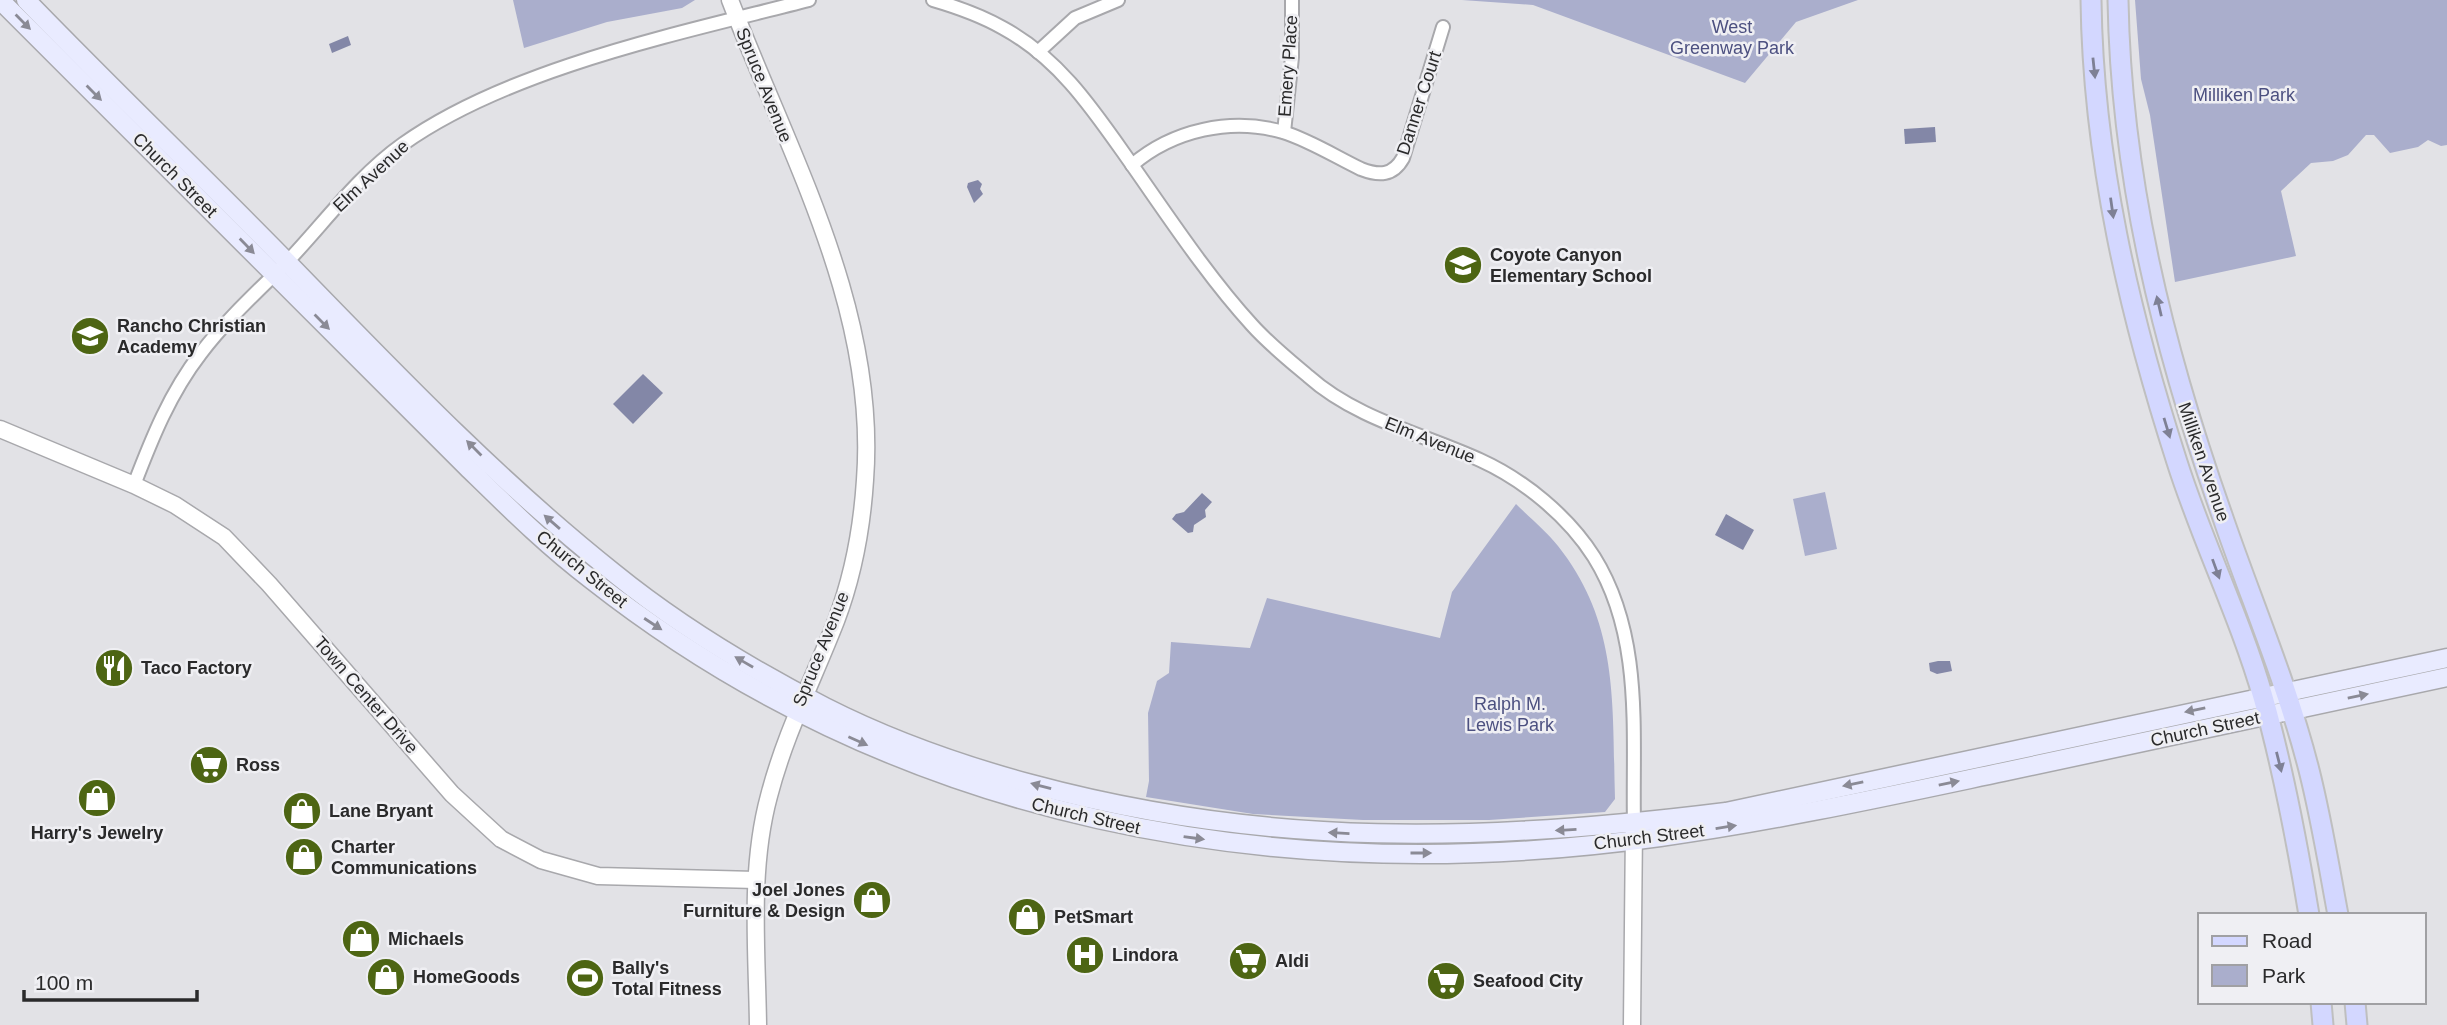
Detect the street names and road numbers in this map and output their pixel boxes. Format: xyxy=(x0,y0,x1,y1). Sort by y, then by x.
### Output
street label: Emery Place xyxy=(1274,14,1302,118)
street label: Spruce Avenue xyxy=(732,25,796,145)
street label: Danner Court xyxy=(1393,49,1445,157)
street label: Church Street xyxy=(129,129,221,221)
street label: Elm Avenue xyxy=(329,136,413,216)
street label: Milliken Avenue xyxy=(2174,400,2234,524)
street label: Elm Avenue xyxy=(1382,413,1478,467)
street label: Church Street xyxy=(533,526,631,612)
street label: Spruce Avenue xyxy=(789,589,853,709)
street label: Town Center Drive xyxy=(310,633,422,757)
street label: Church Street xyxy=(2149,708,2261,750)
street label: Church Street xyxy=(1030,794,1142,838)
street label: Church Street xyxy=(1593,820,1705,854)

